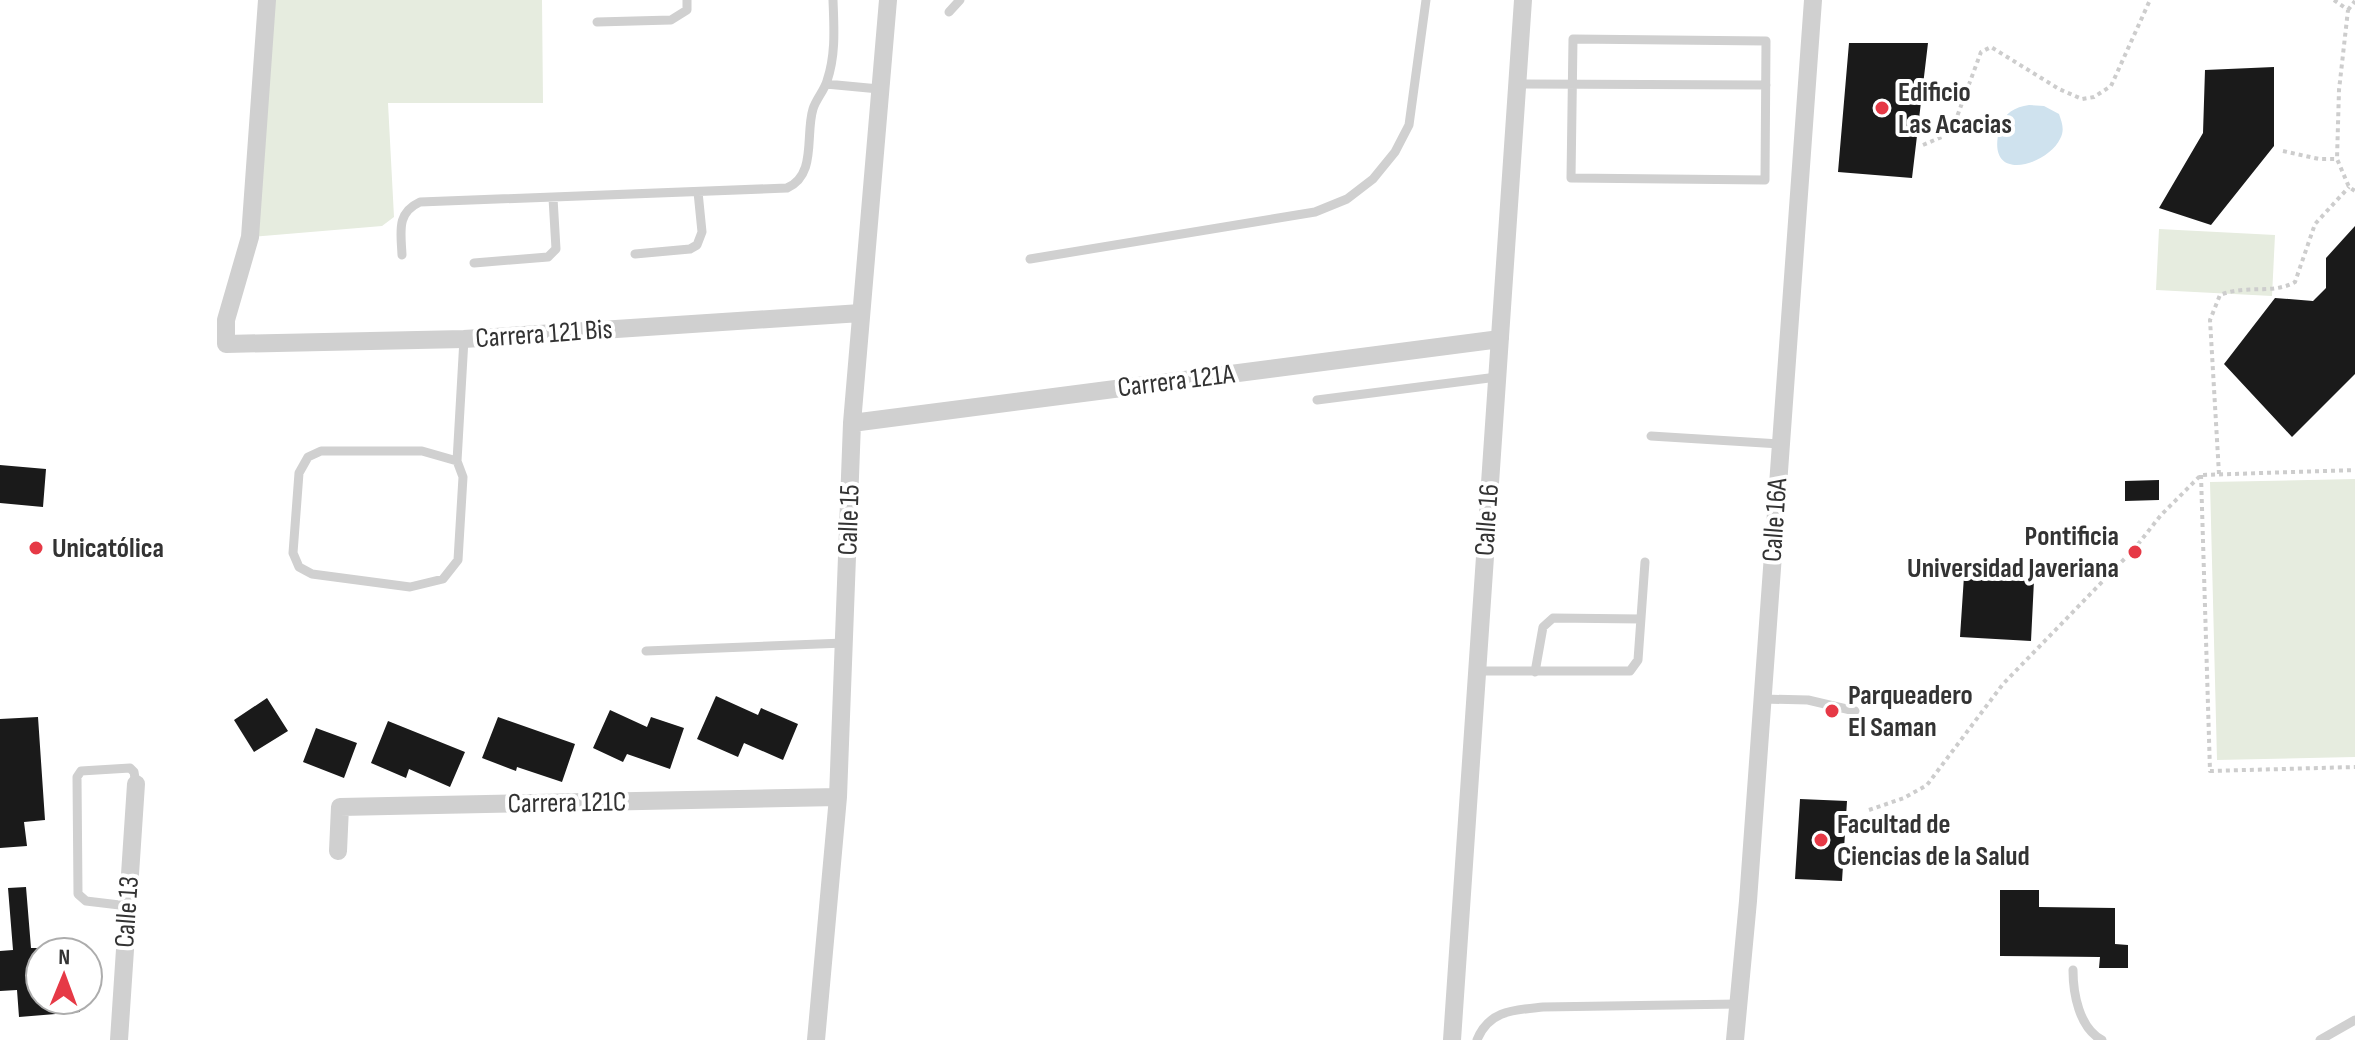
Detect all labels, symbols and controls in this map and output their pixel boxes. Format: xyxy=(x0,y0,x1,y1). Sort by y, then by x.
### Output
place label: Edificio Las Acacias xyxy=(1898,76,2012,141)
marker: Edificio Las Acacias xyxy=(1873,99,1891,117)
street label: Carrera 121 Bis xyxy=(474,313,614,355)
street label: Carrera 121A xyxy=(1116,357,1237,405)
street label: Calle 16A xyxy=(1756,476,1794,563)
street label: Calle 16 xyxy=(1468,483,1506,557)
street label: Calle 15 xyxy=(831,484,867,556)
place label: Pontificia Universidad Javeriana xyxy=(1907,520,2119,585)
place label: Unicatólica xyxy=(52,532,164,565)
marker: Unicatólica xyxy=(27,539,45,557)
marker: Pontificia Universidad Javeriana xyxy=(2126,543,2144,561)
place label: Parqueadero El Saman xyxy=(1848,679,1973,744)
marker: Parqueadero El Saman xyxy=(1823,702,1841,720)
street label: Carrera 121C xyxy=(507,785,627,821)
place label: Facultad de Ciencias de la Salud xyxy=(1837,808,2030,873)
marker: Facultad de Ciencias de la Salud xyxy=(1812,831,1830,849)
street label: Calle 13 xyxy=(108,875,146,949)
north arrow xyxy=(24,936,104,1016)
text: N xyxy=(58,944,70,971)

